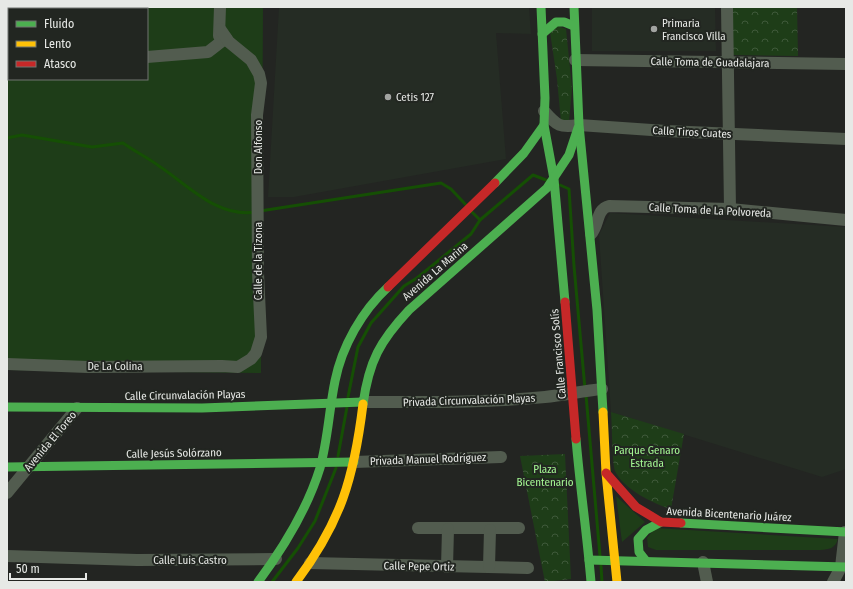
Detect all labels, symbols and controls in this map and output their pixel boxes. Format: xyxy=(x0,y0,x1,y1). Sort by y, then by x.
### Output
legend xyxy=(8,8,148,80)
text: Fluido xyxy=(44,17,74,31)
place label: Primaria Francisco Villa xyxy=(662,17,726,43)
marker: Primaria Francisco Villa xyxy=(649,24,659,34)
text: Lento xyxy=(44,37,71,51)
street label: Calle Toma de Guadalajara xyxy=(650,55,770,70)
text: Atasco xyxy=(44,57,76,71)
place label: Cetis 127 xyxy=(396,91,435,104)
marker: Cetis 127 xyxy=(383,92,393,102)
street label: Don Alfonso xyxy=(252,120,265,174)
street label: Calle Tiros Cuates xyxy=(652,124,732,141)
street label: Calle Toma de La Polvoreda xyxy=(648,201,772,220)
street label: Calle de la Tizona xyxy=(252,222,265,300)
street label: Avenida La Marina xyxy=(400,239,471,303)
street label: Calle Francisco Solís xyxy=(548,308,569,400)
street label: De La Colina xyxy=(87,360,143,373)
street label: Calle Circunvalación Playas xyxy=(124,388,246,403)
street label: Privada Circunvalación Playas xyxy=(403,392,536,409)
street label: Avenida El Toreo xyxy=(22,409,79,474)
park label: Parque Genaro Estrada xyxy=(614,444,680,470)
street label: Calle Jesús Solórzano xyxy=(126,446,222,461)
street label: Privada Manuel Rodríguez xyxy=(370,451,487,468)
park label: Plaza Bicentenario xyxy=(517,463,574,489)
street label: Avenida Bicentenario Juárez xyxy=(666,505,793,524)
street label: Calle Luis Castro xyxy=(153,554,227,567)
scale bar xyxy=(10,555,86,581)
street label: Calle Pepe Ortiz xyxy=(384,559,455,574)
text: 50 m xyxy=(16,562,40,576)

